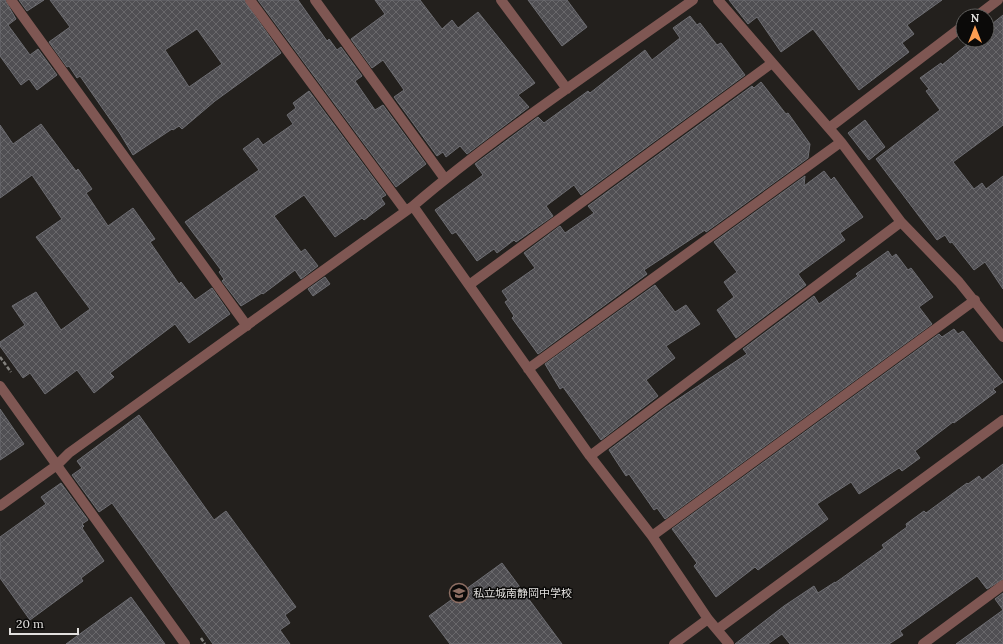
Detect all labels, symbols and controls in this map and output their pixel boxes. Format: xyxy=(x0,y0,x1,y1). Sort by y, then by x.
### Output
north arrow xyxy=(955,8,995,48)
text: N xyxy=(971,11,980,25)
school or university icon: 私立城南静岡中学校 xyxy=(448,582,470,604)
place label: 私立城南静岡中学校 xyxy=(473,586,572,600)
scale bar xyxy=(10,610,78,636)
text: 20 m xyxy=(16,616,44,631)

